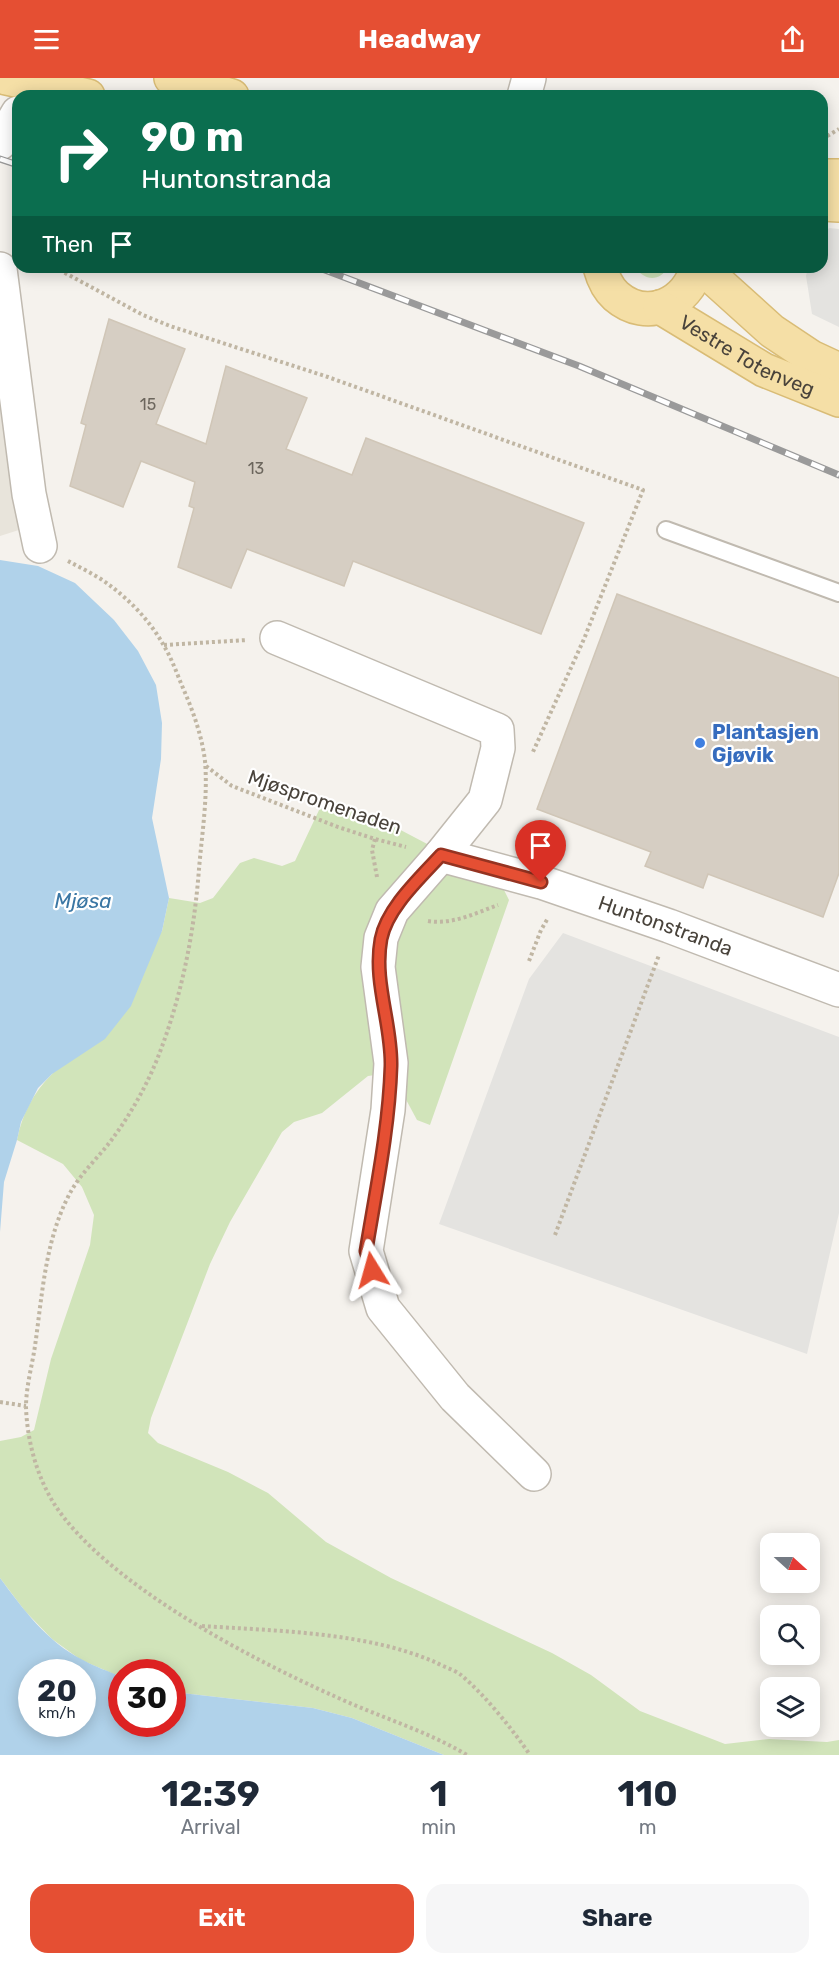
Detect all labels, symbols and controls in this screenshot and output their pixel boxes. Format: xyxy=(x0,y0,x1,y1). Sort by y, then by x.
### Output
icon: menu xyxy=(30,23,63,56)
text: Headway xyxy=(358,23,481,55)
icon: share xyxy=(776,23,809,56)
text: 90 m xyxy=(141,112,244,162)
icon: right xyxy=(42,114,120,192)
text: Huntonstranda xyxy=(141,163,332,195)
icon: arrive xyxy=(105,228,138,261)
text: Then xyxy=(42,231,93,258)
street label: Vestre Totenveg xyxy=(675,310,818,401)
house number: 15 xyxy=(140,395,156,414)
house number: 13 xyxy=(248,459,264,478)
place label: Plantasjen Gjøvik xyxy=(712,720,819,767)
marker: Plantasjen Gjøvik xyxy=(693,736,707,750)
street label: Mjøspromenaden xyxy=(245,764,405,840)
pin xyxy=(515,820,566,882)
icon: arrive xyxy=(524,829,557,862)
water label: Mjøsa xyxy=(54,888,112,913)
street label: Huntonstranda xyxy=(595,891,736,961)
position arrow xyxy=(340,1238,404,1302)
north arrow xyxy=(760,1533,820,1593)
map controls xyxy=(760,1533,820,1737)
button: search xyxy=(760,1605,820,1665)
speed limit sign: 30 xyxy=(108,1659,186,1737)
text: 20 xyxy=(37,1673,77,1709)
button: layers xyxy=(760,1677,820,1737)
text: km/h xyxy=(38,1704,76,1722)
text: 12:39 xyxy=(161,1772,260,1815)
text: 1 xyxy=(430,1772,448,1815)
text: 110 xyxy=(617,1772,678,1815)
text: Arrival xyxy=(181,1815,241,1839)
text: min xyxy=(421,1815,456,1839)
text: m xyxy=(639,1815,656,1839)
button: Exit xyxy=(30,1884,414,1953)
button: Share xyxy=(426,1884,809,1953)

